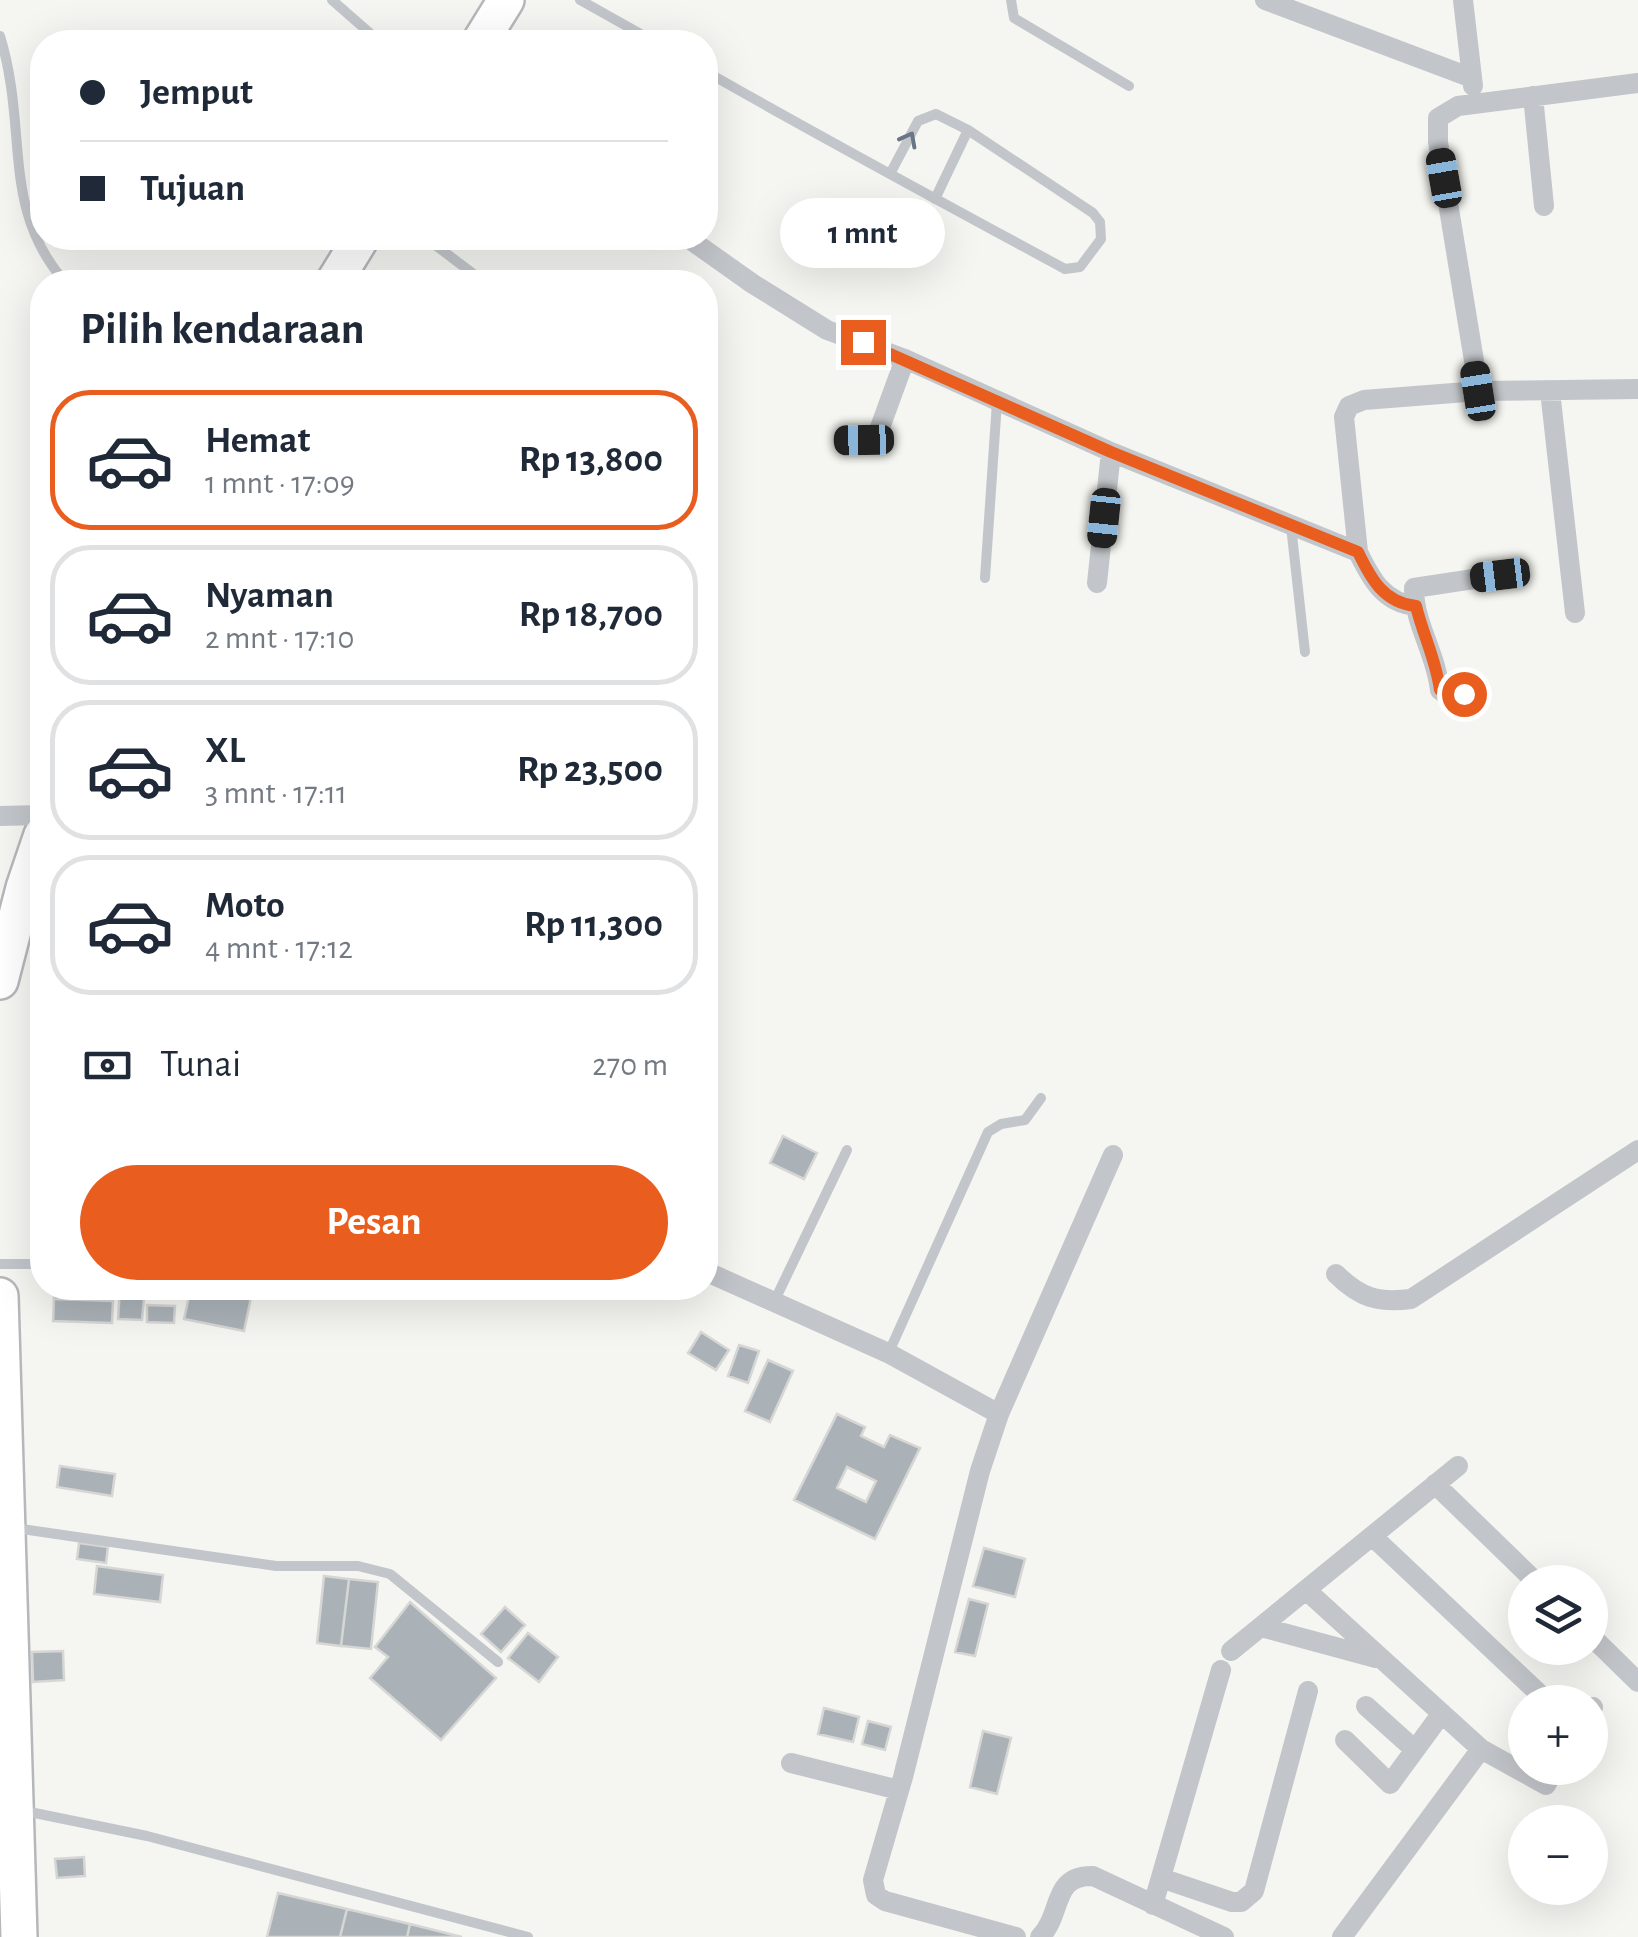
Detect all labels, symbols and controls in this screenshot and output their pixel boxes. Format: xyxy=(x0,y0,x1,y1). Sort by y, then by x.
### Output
text: Jemput xyxy=(140,74,253,112)
one-way arrow xyxy=(897,131,916,149)
car xyxy=(1424,146,1464,210)
text: Tujuan xyxy=(140,170,245,208)
callout: 1 mnt xyxy=(780,197,946,267)
text: 1 mnt xyxy=(828,217,897,249)
text: Pilih kendaraan xyxy=(80,307,365,352)
route end xyxy=(841,320,886,365)
car xyxy=(1458,359,1498,423)
icon: car xyxy=(85,415,175,505)
text: Hemat xyxy=(205,422,310,460)
car xyxy=(834,424,894,456)
text: Rp 13,800 xyxy=(519,441,663,479)
text: 1 mnt · 17:09 xyxy=(205,467,355,499)
car xyxy=(1086,487,1122,549)
car xyxy=(1468,556,1532,594)
icon: car xyxy=(85,570,175,660)
text: Nyaman xyxy=(205,577,334,615)
text: Rp 18,700 xyxy=(519,596,663,634)
text: 2 mnt · 17:10 xyxy=(205,622,354,654)
route start xyxy=(1442,672,1487,717)
icon: car xyxy=(85,725,175,815)
text: XL xyxy=(205,732,245,770)
text: Rp 23,500 xyxy=(517,751,663,789)
text: 3 mnt · 17:11 xyxy=(205,777,347,809)
icon: car xyxy=(85,880,175,970)
text: Moto xyxy=(205,887,285,925)
text: Rp 11,300 xyxy=(524,906,663,944)
text: 4 mnt · 17:12 xyxy=(205,932,353,964)
icon: cash xyxy=(80,1038,135,1093)
text: Tunai xyxy=(160,1046,241,1084)
text: 270 m xyxy=(592,1049,668,1081)
button: Pesan xyxy=(80,1165,668,1280)
map controls xyxy=(1508,1565,1608,1905)
button: layers xyxy=(1508,1565,1608,1665)
button: + xyxy=(1508,1685,1608,1785)
button: − xyxy=(1508,1805,1608,1905)

